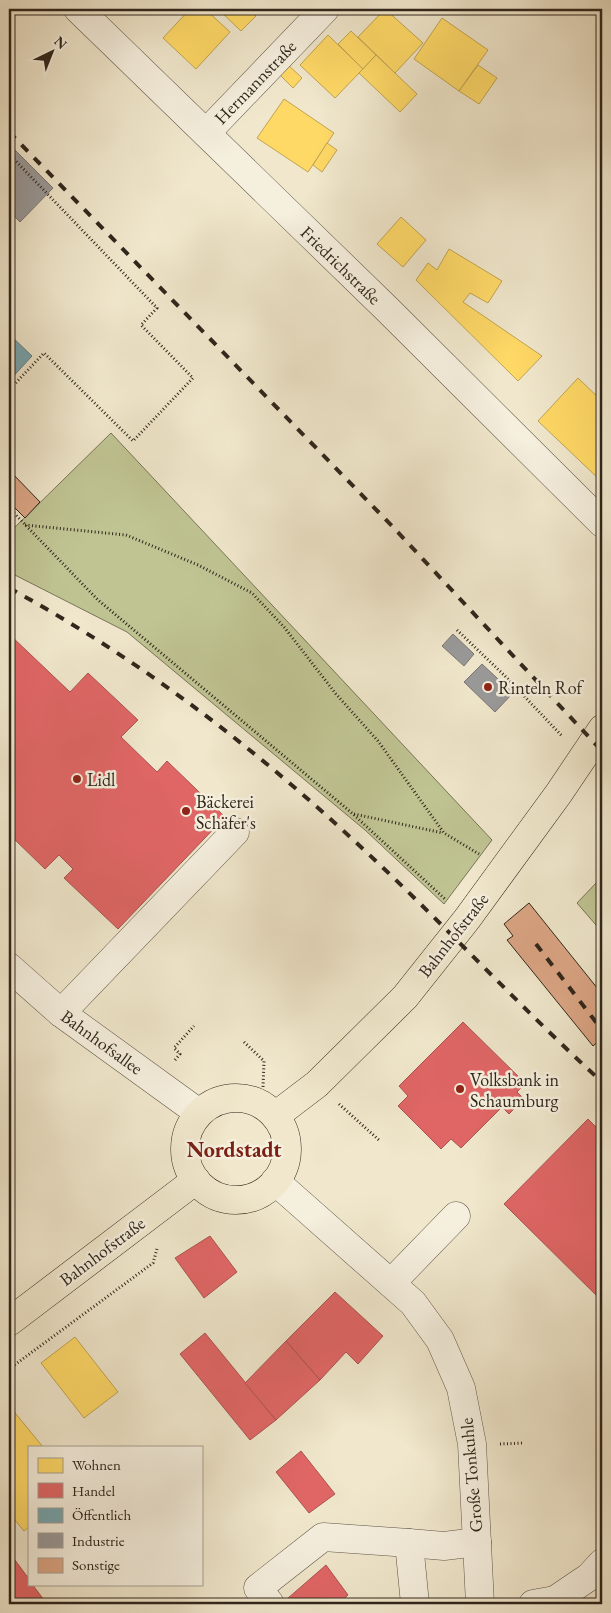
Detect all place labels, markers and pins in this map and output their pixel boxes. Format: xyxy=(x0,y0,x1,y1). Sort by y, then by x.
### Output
place label: Rinteln Rof xyxy=(498,676,585,699)
marker: Rinteln Rof xyxy=(482,681,494,693)
place label: Lidl xyxy=(87,768,115,791)
marker: Lidl xyxy=(71,773,83,785)
place label: Bäckerei Schäfer's xyxy=(196,790,256,834)
marker: Bäckerei Schäfer's xyxy=(180,805,192,817)
place label: Volksbank in Schaumburg xyxy=(470,1068,560,1112)
marker: Volksbank in Schaumburg xyxy=(454,1083,466,1095)

